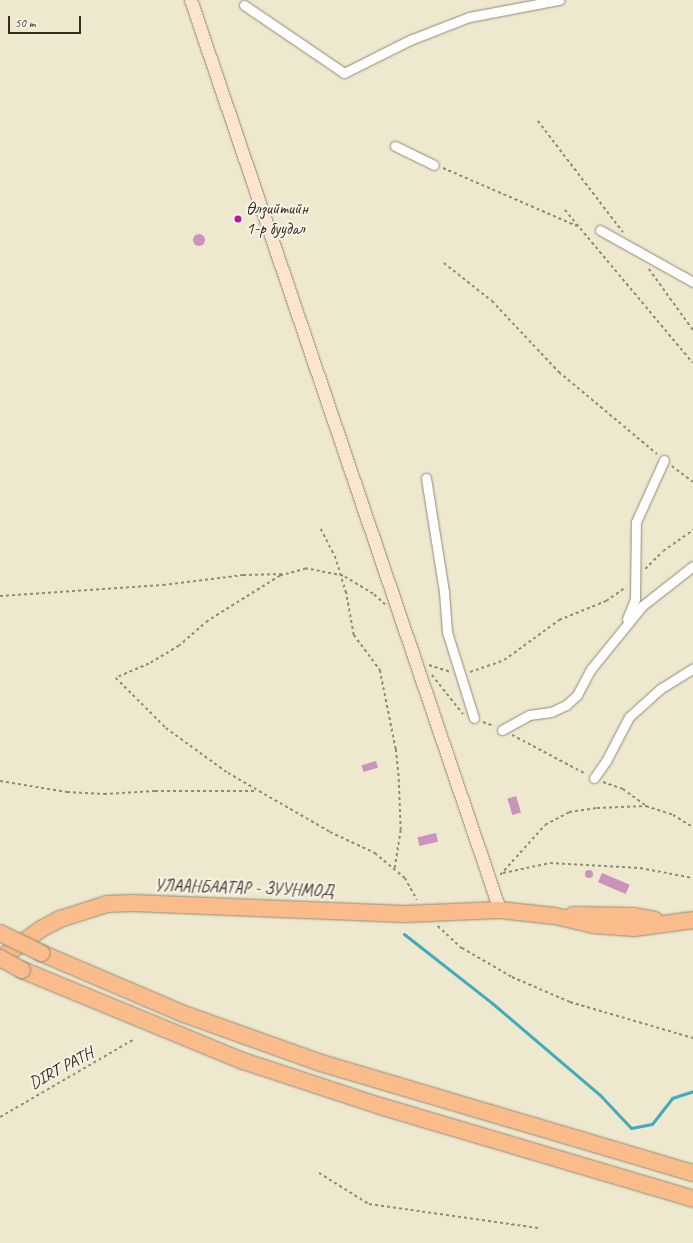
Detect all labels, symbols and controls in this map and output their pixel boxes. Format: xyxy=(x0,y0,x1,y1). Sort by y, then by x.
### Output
scale bar xyxy=(10,8,83,34)
text: 50 m xyxy=(15,15,35,31)
place label: Өлзийтийн 1-р буудал xyxy=(246,199,308,239)
marker: Өлзийтийн 1-р буудал xyxy=(233,214,243,224)
street label: УЛААНБААТАР - ЗУУНМОД xyxy=(154,875,334,901)
street label: DIRT PATH xyxy=(26,1043,96,1093)

